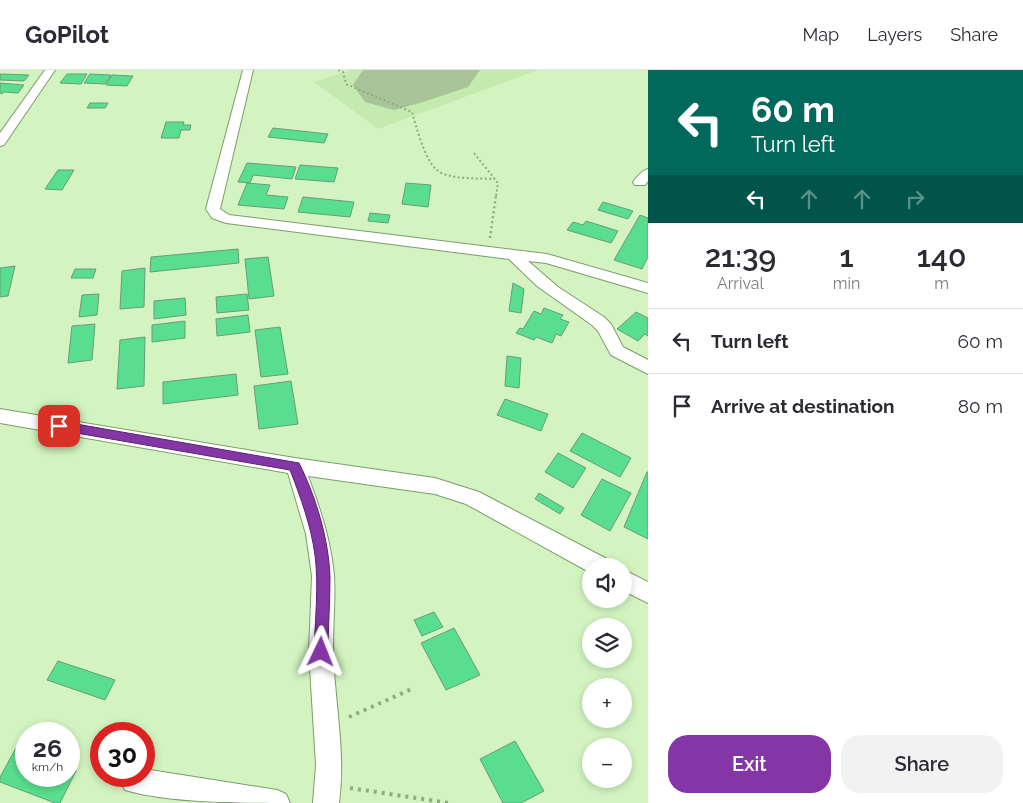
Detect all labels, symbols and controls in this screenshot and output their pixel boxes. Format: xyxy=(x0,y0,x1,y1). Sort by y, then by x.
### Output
text: GoPilot xyxy=(25,20,109,49)
text: Map xyxy=(803,24,839,45)
text: Layers xyxy=(867,24,922,45)
text: Share xyxy=(950,24,998,45)
text: 60 m xyxy=(751,89,835,130)
icon: left xyxy=(668,90,733,155)
text: Turn left xyxy=(751,131,835,157)
icon: left xyxy=(742,185,770,213)
icon: ahead xyxy=(795,185,823,213)
icon: ahead xyxy=(848,185,876,213)
icon: right xyxy=(901,185,929,213)
text: 21:39 xyxy=(705,239,776,274)
text: 1 xyxy=(839,239,854,274)
text: 140 xyxy=(917,239,966,274)
text: Arrival xyxy=(717,274,764,293)
text: min xyxy=(833,274,860,293)
text: m xyxy=(934,274,949,293)
icon: left xyxy=(668,327,696,355)
text: Turn left xyxy=(711,330,788,352)
text: 60 m xyxy=(958,330,1003,352)
icon: arrive xyxy=(668,392,696,420)
text: Arrive at destination xyxy=(711,395,895,417)
text: 80 m xyxy=(958,395,1003,417)
pin xyxy=(38,405,80,447)
icon: arrive xyxy=(45,412,73,440)
map controls xyxy=(582,558,632,788)
button: sound xyxy=(582,558,632,608)
button: layers xyxy=(582,618,632,668)
position arrow xyxy=(294,625,346,677)
button: + xyxy=(582,678,632,728)
speed limit sign: 30 xyxy=(90,722,155,787)
text: 26 xyxy=(33,733,62,763)
button: Exit xyxy=(668,735,831,793)
button: Share xyxy=(841,735,1003,793)
button: − xyxy=(582,738,632,788)
text: km/h xyxy=(32,760,63,774)

